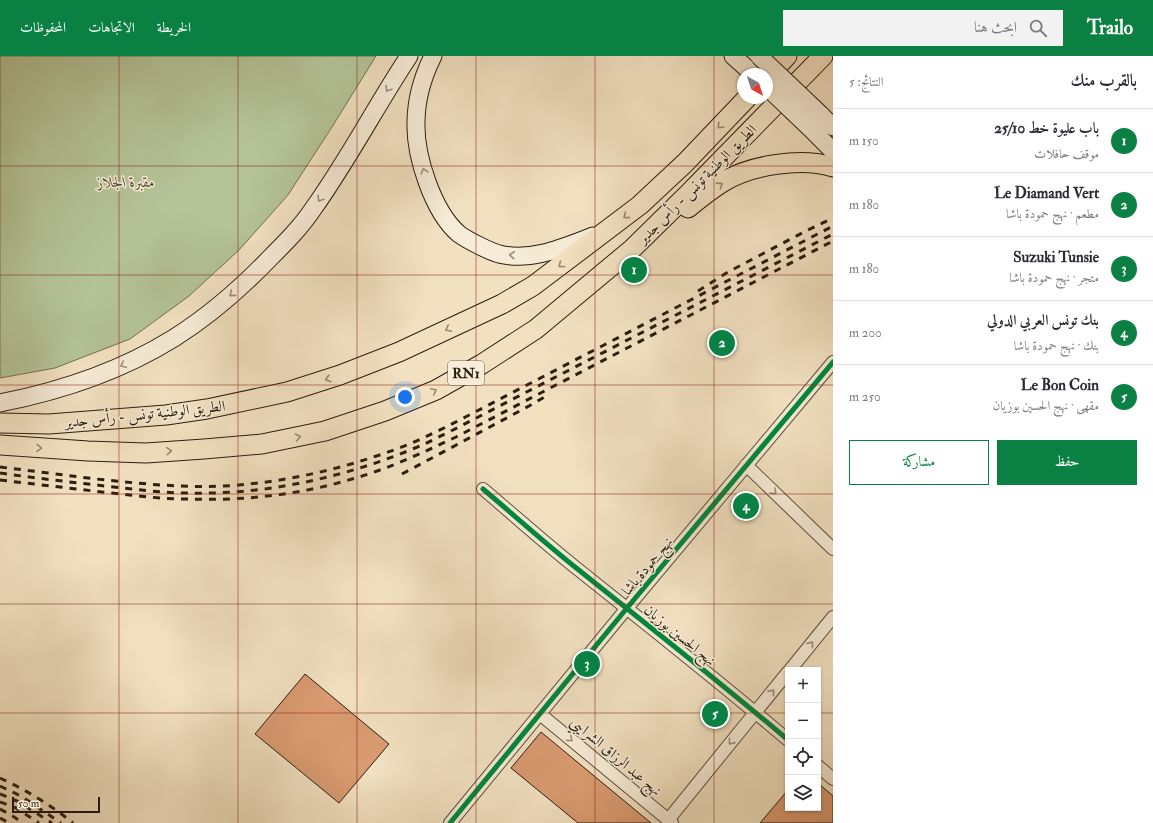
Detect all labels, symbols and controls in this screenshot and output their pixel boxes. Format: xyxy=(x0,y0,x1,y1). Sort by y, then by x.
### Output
search box xyxy=(783,10,1063,46)
text: Trailo xyxy=(1087,16,1133,40)
icon: search xyxy=(1027,17,1049,39)
text: ابحث هنا xyxy=(974,18,1017,37)
text: المحفوظات xyxy=(20,19,66,36)
text: الاتجاهات xyxy=(88,19,135,36)
text: الخريطة xyxy=(157,19,191,36)
north arrow xyxy=(737,68,773,104)
text: بالقرب منك xyxy=(1071,70,1137,91)
text: النتائج: 5 xyxy=(849,74,884,90)
one-way arrow xyxy=(386,84,393,91)
street label: الطريق الوطنية تونس - رأس جدير xyxy=(631,119,761,249)
text: باب عليوة خط 25/10 xyxy=(994,119,1099,138)
one-way arrow xyxy=(717,121,724,129)
text: 150 m xyxy=(849,133,879,149)
text: 1 xyxy=(1122,133,1126,149)
text: موقف حافلات xyxy=(1034,146,1099,162)
one-way arrow xyxy=(420,168,429,175)
park label: مقبرة الجلاز xyxy=(96,173,155,192)
one-way arrow xyxy=(716,182,723,189)
text: Le Diamand Vert xyxy=(994,184,1099,203)
one-way arrow xyxy=(317,195,325,202)
text: 180 m xyxy=(849,197,879,213)
text: 2 xyxy=(1121,197,1127,213)
text: مطعم · نهج حمودة باشا xyxy=(1006,206,1099,222)
one-way arrow xyxy=(623,211,630,218)
text: Suzuki Tunsie xyxy=(1013,248,1099,267)
one-way arrow xyxy=(509,251,515,260)
pin: 1 xyxy=(621,255,647,285)
one-way arrow xyxy=(558,260,565,267)
text: 180 m xyxy=(849,261,879,277)
text: 3 xyxy=(1122,261,1127,277)
text: متجر · نهج حمودة باشا xyxy=(1009,270,1099,286)
one-way arrow xyxy=(229,290,236,297)
text: بنك تونس العربي الدولي xyxy=(987,311,1099,330)
one-way arrow xyxy=(445,324,453,332)
text: 200 m xyxy=(849,325,882,341)
text: 4 xyxy=(1121,325,1128,341)
pin: 2 xyxy=(709,328,735,358)
text: بنك · نهج حمودة باشا xyxy=(1014,338,1099,354)
one-way arrow xyxy=(120,360,127,368)
road number: RN1 xyxy=(448,361,484,385)
one-way arrow xyxy=(325,374,332,382)
text: Le Bon Coin xyxy=(1021,376,1099,395)
your location xyxy=(395,387,415,407)
one-way arrow xyxy=(429,388,437,396)
text: 250 m xyxy=(849,389,881,405)
text: 5 xyxy=(1121,389,1127,405)
street label: الطريق الوطنية تونس - رأس جدير xyxy=(62,395,226,433)
text: مقهى · نهج الحسين بوزيان xyxy=(993,398,1099,414)
one-way arrow xyxy=(294,433,301,441)
button: مشاركة xyxy=(849,440,989,485)
button: حفظ xyxy=(997,440,1137,485)
one-way arrow xyxy=(36,444,42,453)
one-way arrow xyxy=(166,447,172,456)
one-way arrow xyxy=(769,487,777,495)
pin: 4 xyxy=(733,491,759,521)
street label: نهج حمودة باشا xyxy=(617,533,680,602)
street label: نهج الحسين بوزيان xyxy=(637,601,720,673)
one-way arrow xyxy=(807,641,814,648)
pin: 3 xyxy=(574,649,600,679)
map controls xyxy=(785,667,821,811)
button: + xyxy=(785,667,821,703)
one-way arrow xyxy=(767,689,774,697)
pin: 5 xyxy=(702,699,728,729)
button: − xyxy=(785,703,821,739)
street label: نهج عبد الرزاق الشرايبي xyxy=(563,713,665,803)
one-way arrow xyxy=(566,734,573,741)
one-way arrow xyxy=(729,738,736,745)
button: locate xyxy=(785,739,821,775)
button: layers xyxy=(785,775,821,811)
scale bar xyxy=(12,795,100,814)
text: 50 m xyxy=(18,797,39,810)

